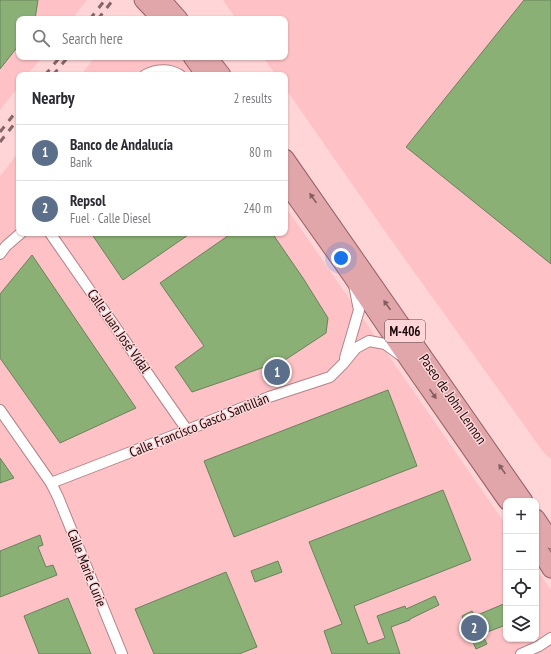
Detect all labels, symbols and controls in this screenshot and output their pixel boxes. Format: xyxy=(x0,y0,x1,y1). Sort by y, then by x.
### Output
search box xyxy=(16,16,288,60)
icon: search xyxy=(30,27,52,49)
text: Search here xyxy=(62,29,123,48)
text: Nearby xyxy=(32,87,75,109)
text: 2 results xyxy=(233,90,272,107)
text: Banco de Andalucía xyxy=(70,135,173,154)
text: 1 xyxy=(42,144,48,161)
text: 80 m xyxy=(249,144,272,161)
text: Bank xyxy=(70,154,92,171)
text: Repsol xyxy=(70,191,106,210)
one-way arrow xyxy=(309,193,317,204)
text: 2 xyxy=(42,200,48,217)
text: 240 m xyxy=(243,200,272,217)
text: Fuel · Calle Diesel xyxy=(70,210,151,227)
your location xyxy=(331,248,351,268)
street label: Calle Juan José Vidal xyxy=(83,286,155,377)
one-way arrow xyxy=(383,300,391,310)
road number: M-406 xyxy=(385,320,425,342)
street label: Paseo de John Lennon xyxy=(415,350,491,448)
pin: 1 xyxy=(264,357,290,387)
street label: Calle Francisco Gascó Santillán xyxy=(127,389,271,461)
one-way arrow xyxy=(428,389,437,400)
one-way arrow xyxy=(498,464,506,474)
map controls xyxy=(503,498,539,642)
button: + xyxy=(503,498,539,534)
street label: Calle Marie Curie xyxy=(63,527,111,610)
button: − xyxy=(503,534,539,570)
button: locate xyxy=(503,570,539,606)
button: layers xyxy=(503,606,539,642)
pin: 2 xyxy=(461,613,487,643)

